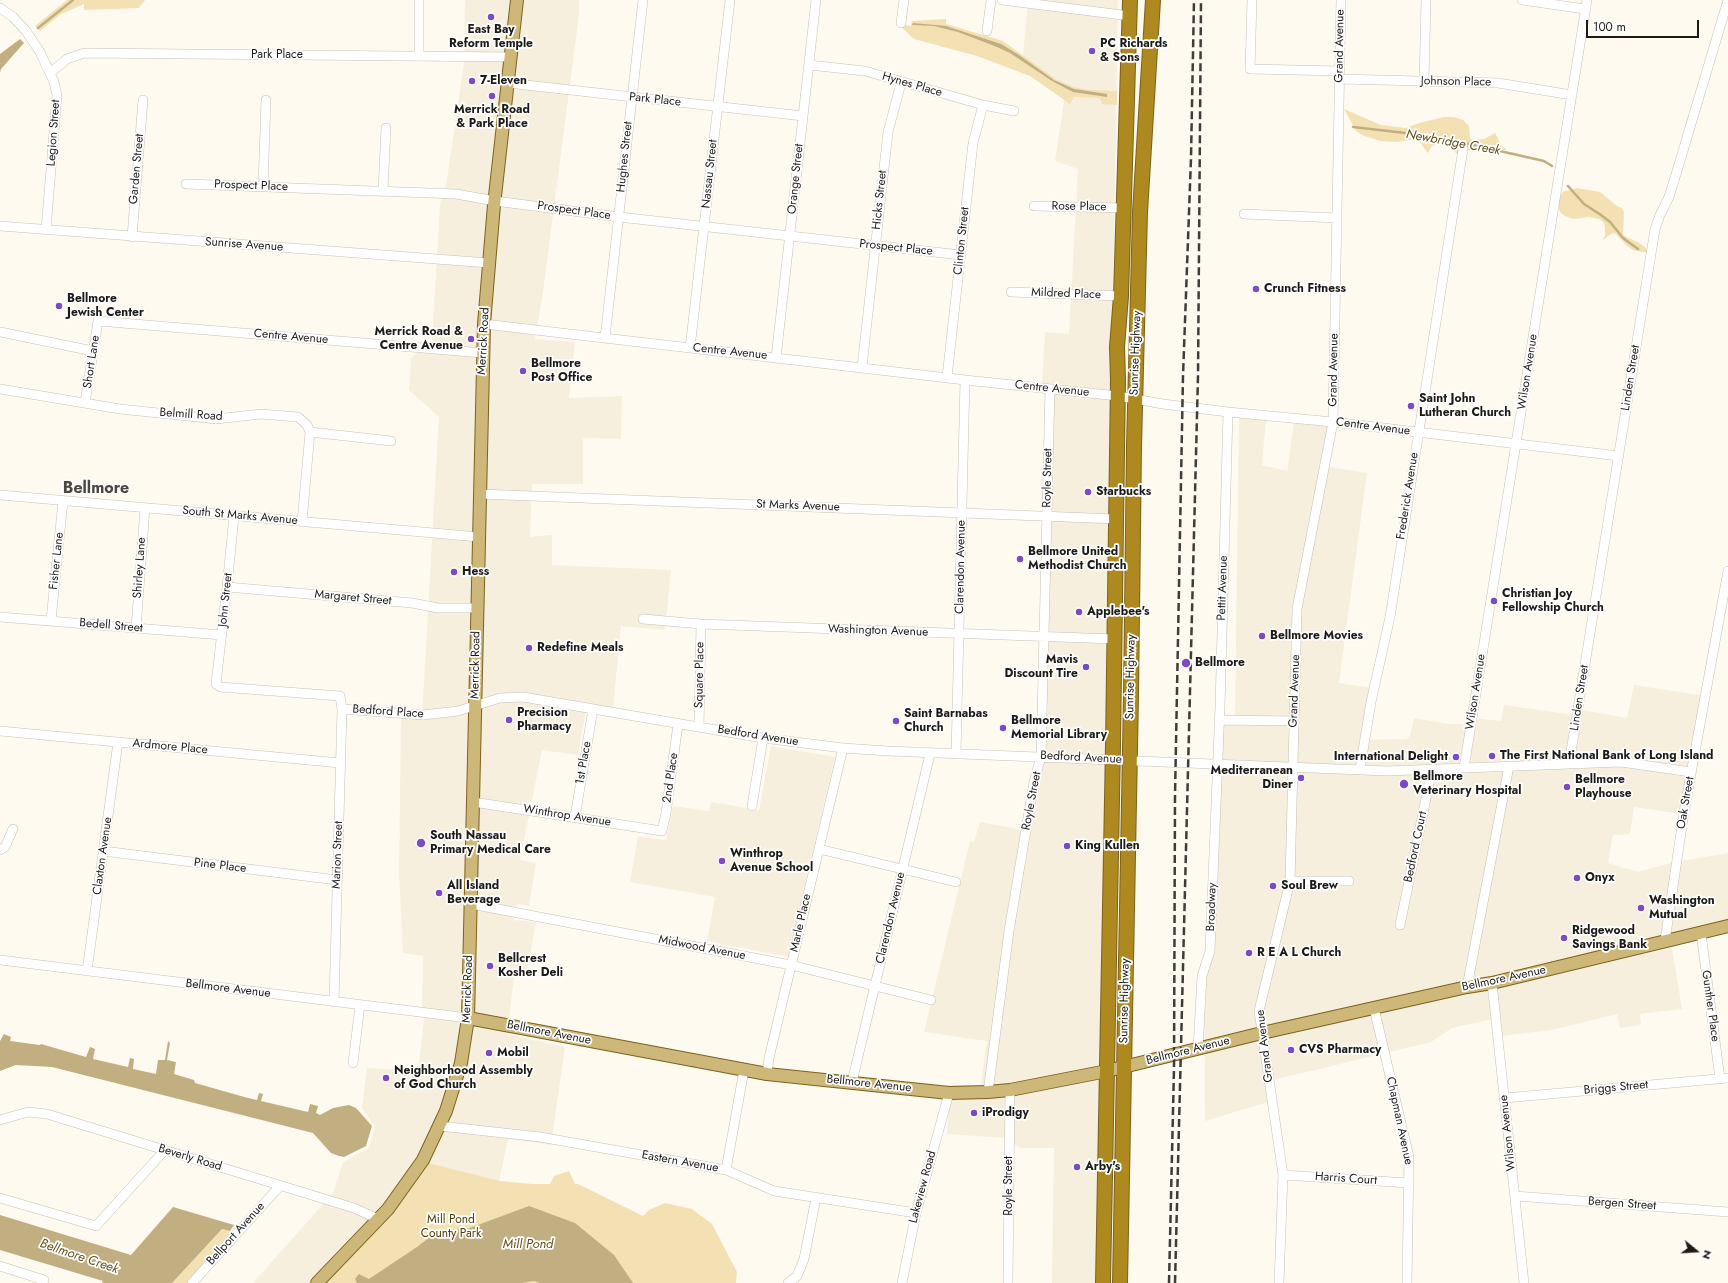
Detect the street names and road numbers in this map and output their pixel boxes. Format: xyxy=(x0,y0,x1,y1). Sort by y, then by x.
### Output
street label: Grand Avenue xyxy=(1332,9,1348,83)
street label: Park Place xyxy=(251,48,303,62)
street label: Hynes Place xyxy=(880,70,944,100)
street label: Johnson Place xyxy=(1421,74,1491,90)
street label: Park Place xyxy=(628,90,682,110)
street label: Legion Street xyxy=(44,99,64,167)
street label: Hughes Street xyxy=(614,121,636,193)
street label: Garden Street xyxy=(127,133,147,205)
street label: Nassau Street xyxy=(699,139,721,209)
street label: Orange Street xyxy=(785,143,807,215)
street label: Hicks Street xyxy=(870,170,890,230)
street label: Prospect Place xyxy=(214,178,288,194)
street label: Prospect Place xyxy=(536,199,612,223)
street label: Rose Place xyxy=(1051,199,1107,215)
street label: Clinton Street xyxy=(951,206,973,276)
street label: Sunrise Avenue xyxy=(204,235,284,255)
street label: Prospect Place xyxy=(858,237,934,259)
street label: Mildred Place xyxy=(1031,286,1101,302)
street label: Merrick Road xyxy=(475,307,493,375)
street label: Sunrise Highway xyxy=(1127,310,1145,396)
street label: Centre Avenue xyxy=(253,327,329,347)
street label: Grand Avenue xyxy=(1326,333,1342,407)
street label: Wilson Avenue xyxy=(1515,333,1541,411)
street label: Short Lane xyxy=(81,334,103,390)
street label: Centre Avenue xyxy=(692,341,768,363)
street label: Linden Street xyxy=(1619,344,1643,412)
street label: Centre Avenue xyxy=(1014,378,1090,400)
street label: Belmill Road xyxy=(159,406,223,424)
street label: Centre Avenue xyxy=(1335,415,1411,439)
street label: Royle Street xyxy=(1040,448,1056,508)
street label: Frederick Avenue xyxy=(1394,451,1422,541)
street label: St Marks Avenue xyxy=(756,497,840,515)
street label: South St Marks Avenue xyxy=(182,504,298,528)
street label: Clarendon Avenue xyxy=(953,520,969,614)
street label: Fisher Lane xyxy=(47,532,67,590)
street label: Shirley Lane xyxy=(131,537,149,599)
street label: Pettit Avenue xyxy=(1215,555,1231,621)
street label: John Street xyxy=(216,572,236,628)
street label: Margaret Street xyxy=(314,587,392,609)
street label: Bedell Street xyxy=(79,616,143,636)
street label: Washington Avenue xyxy=(827,622,929,640)
street label: Merrick Road xyxy=(468,631,484,699)
street label: Sunrise Highway xyxy=(1123,634,1139,720)
street label: Square Place xyxy=(692,642,708,708)
street label: Wilson Avenue xyxy=(1463,653,1489,731)
street label: Grand Avenue xyxy=(1287,654,1303,728)
street label: Linden Street xyxy=(1568,664,1592,732)
street label: Bedford Place xyxy=(352,702,424,722)
street label: Bedford Avenue xyxy=(717,723,799,749)
street label: Ardmore Place xyxy=(132,737,208,757)
street label: 1st Place xyxy=(573,740,595,786)
street label: Bedford Avenue xyxy=(1040,749,1122,767)
street label: 2nd Place xyxy=(660,752,682,804)
street label: Royle Street xyxy=(1019,770,1045,832)
street label: Oak Street xyxy=(1674,776,1698,830)
street label: Winthrop Avenue xyxy=(522,802,612,830)
street label: Bedford Court xyxy=(1401,810,1431,884)
street label: Claxton Avenue xyxy=(90,816,116,896)
street label: Marion Street xyxy=(330,821,346,889)
street label: Pine Place xyxy=(193,856,247,876)
street label: Clarendon Avenue xyxy=(873,871,909,965)
street label: Broadway xyxy=(1204,882,1220,932)
street label: Marle Place xyxy=(787,893,815,953)
street label: Midwood Avenue xyxy=(657,932,747,964)
street label: Merrick Road xyxy=(460,955,476,1023)
street label: Sunrise Highway xyxy=(1117,958,1133,1044)
street label: Bellmore Avenue xyxy=(1461,963,1547,995)
street label: Gunther Place xyxy=(1698,969,1722,1043)
street label: Bellmore Avenue xyxy=(185,977,271,1001)
street label: Grand Avenue xyxy=(1253,1009,1277,1083)
street label: Bellmore Avenue xyxy=(506,1018,592,1048)
street label: Bellmore Avenue xyxy=(1145,1034,1231,1068)
street label: Bellmore Avenue xyxy=(826,1072,912,1096)
street label: Chapman Avenue xyxy=(1383,1076,1415,1166)
street label: Briggs Street xyxy=(1583,1078,1649,1098)
street label: Wilson Avenue xyxy=(1497,1094,1519,1172)
street label: Beverly Road xyxy=(157,1142,223,1174)
street label: Eastern Avenue xyxy=(641,1148,719,1176)
street label: Lakeview Road xyxy=(906,1149,940,1225)
street label: Royle Street xyxy=(1002,1156,1016,1216)
street label: Harris Court xyxy=(1314,1170,1378,1188)
street label: Bergen Street xyxy=(1587,1194,1657,1214)
street label: Bellport Avenue xyxy=(204,1200,268,1268)

